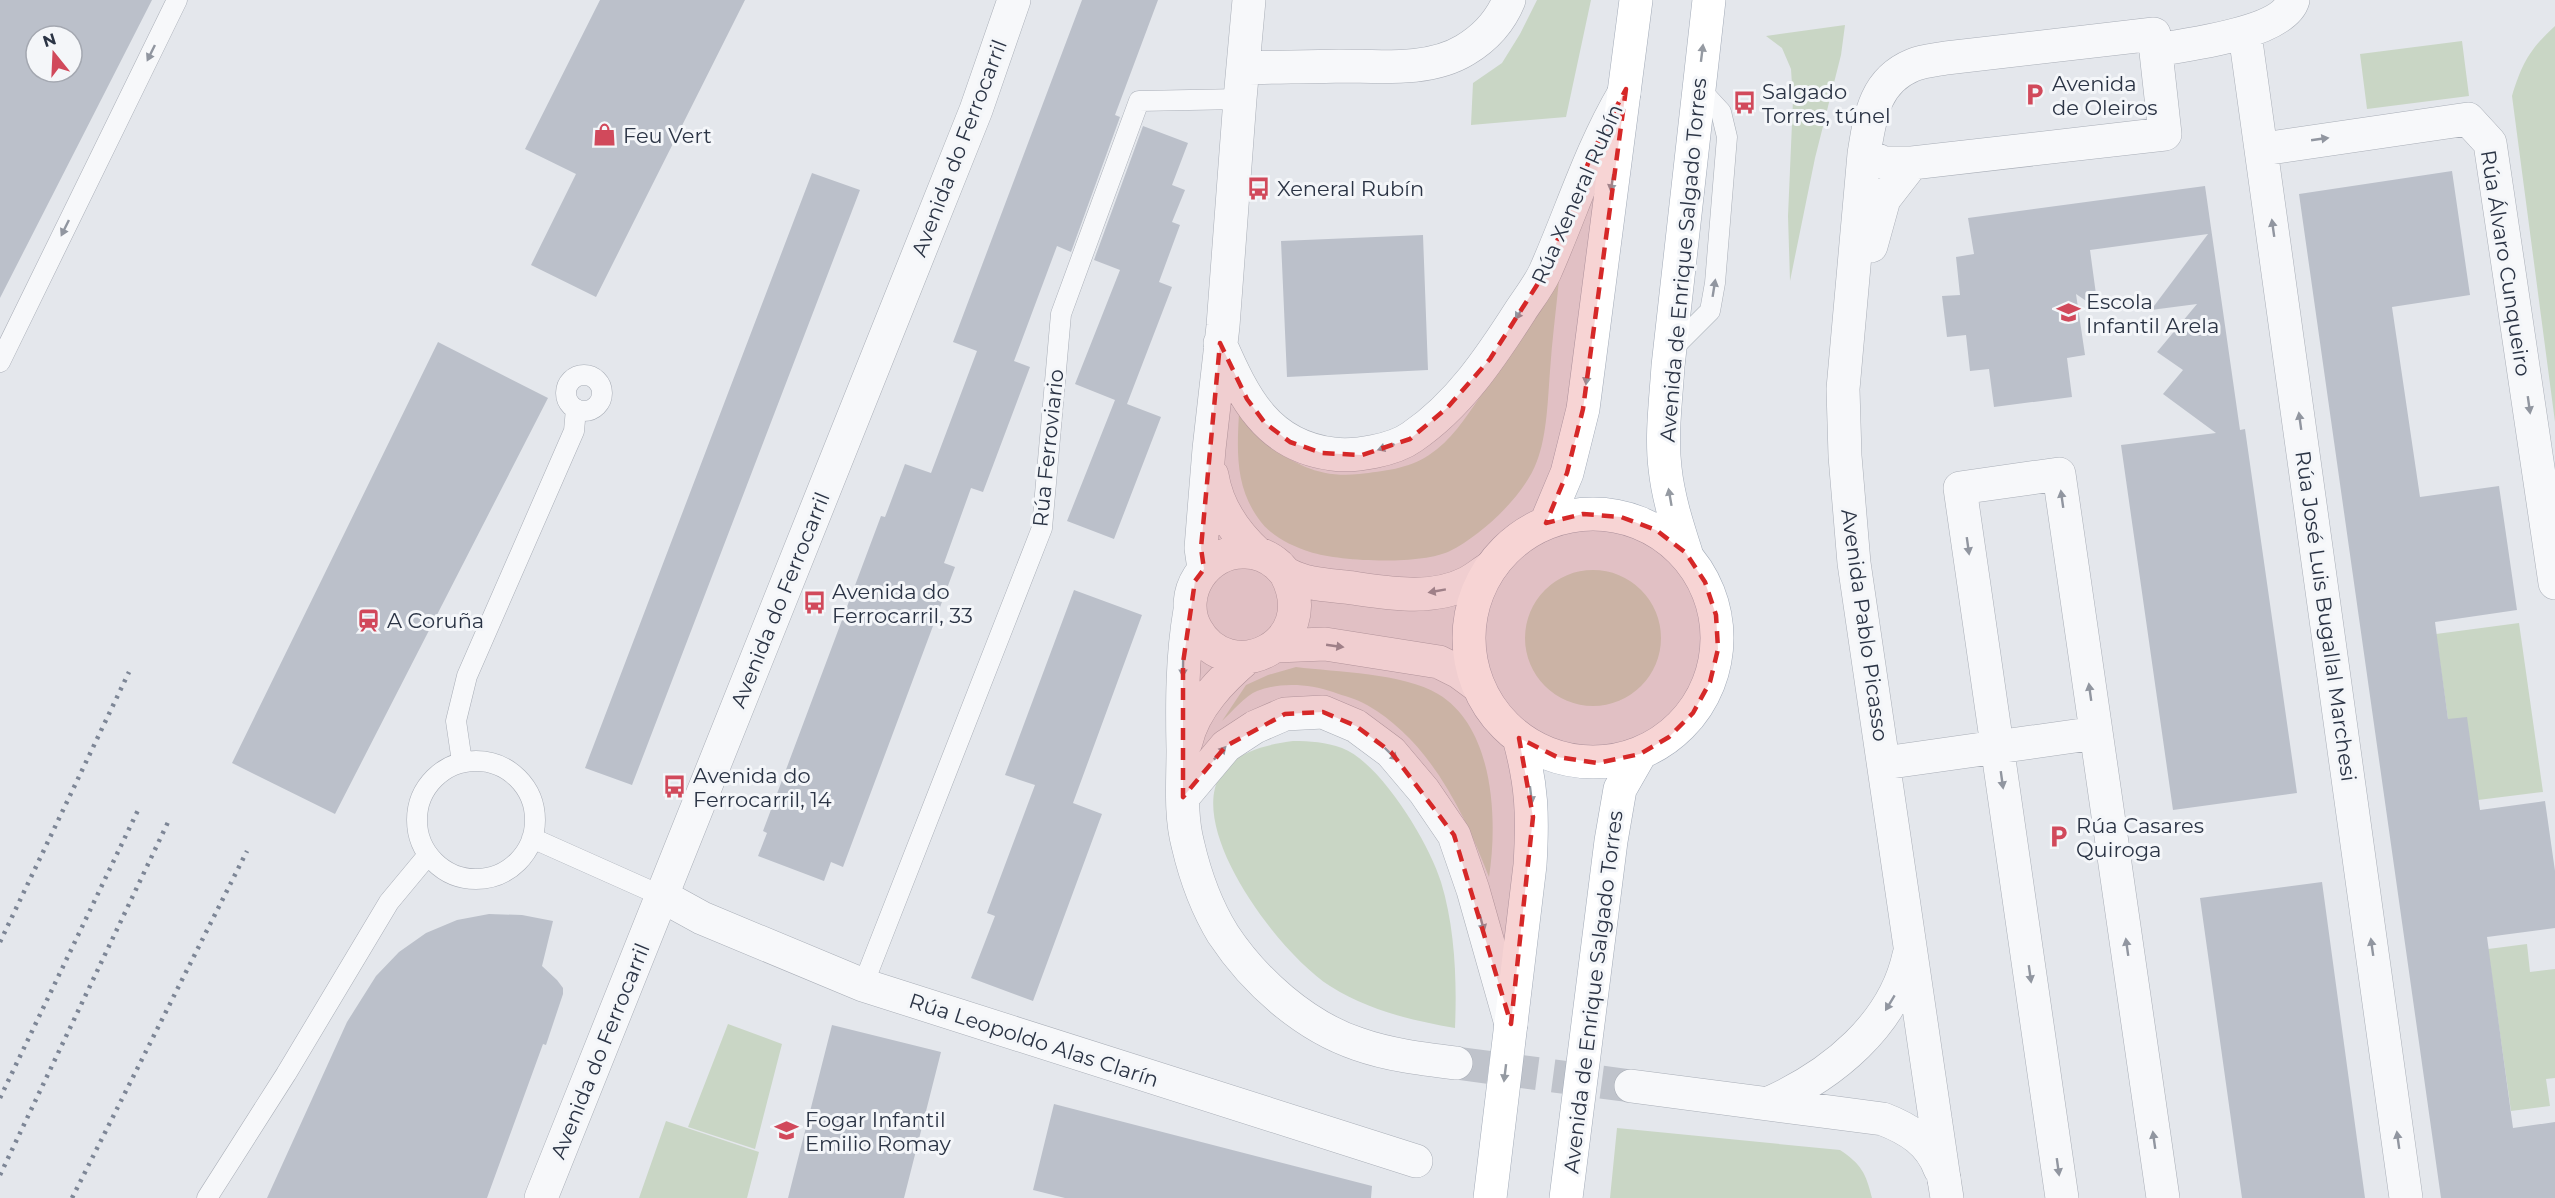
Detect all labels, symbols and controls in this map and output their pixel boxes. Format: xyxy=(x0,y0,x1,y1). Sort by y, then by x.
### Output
north arrow xyxy=(24,24,84,84)
text: N xyxy=(40,29,59,51)
street label: Avenida do Ferrocarril xyxy=(906,36,1012,260)
one-way arrow xyxy=(1697,43,1707,62)
one-way arrow xyxy=(146,44,156,61)
place label: Avenida de Oleiros xyxy=(2052,71,2158,120)
street label: Avenida de Enrique Salgado Torres xyxy=(1655,77,1711,443)
place label: Salgado Torres, túnel xyxy=(1762,79,1891,128)
parking icon: Avenida de Oleiros xyxy=(2021,82,2047,108)
bus stop icon: Salgado Torres, túnel xyxy=(1731,90,1757,116)
street label: Rúa Xeneral Rubín xyxy=(1526,100,1628,288)
shop icon: Feu Vert xyxy=(592,122,618,148)
place label: Feu Vert xyxy=(623,123,712,148)
one-way arrow xyxy=(2311,135,2330,144)
street label: Rúa Álvaro Cunqueiro xyxy=(2476,148,2536,378)
one-way arrow xyxy=(1607,173,1616,192)
bus stop icon: Xeneral Rubín xyxy=(1246,175,1272,201)
place label: Xeneral Rubín xyxy=(1277,176,1424,201)
one-way arrow xyxy=(2268,218,2278,237)
one-way arrow xyxy=(61,219,70,236)
one-way arrow xyxy=(1710,279,1719,298)
place label: Escola Infantil Arela xyxy=(2086,289,2219,338)
school or university icon: Escola Infantil Arela xyxy=(2055,300,2081,326)
one-way arrow xyxy=(1515,303,1526,320)
one-way arrow xyxy=(1583,367,1592,386)
street label: Rúa Ferroviario xyxy=(1027,368,1069,528)
one-way arrow xyxy=(2524,396,2533,415)
one-way arrow xyxy=(2295,411,2304,430)
one-way arrow xyxy=(1377,442,1395,452)
street label: Rúa José Luis Bugallal Marchesi xyxy=(2290,449,2362,783)
one-way arrow xyxy=(1665,488,1674,507)
street label: Avenida do Ferrocarril xyxy=(725,489,835,711)
one-way arrow xyxy=(2058,489,2067,508)
street label: Avenida Pablo Picasso xyxy=(1836,507,1894,743)
one-way arrow xyxy=(1964,537,1973,556)
place label: Avenida do Ferrocarril, 33 xyxy=(832,579,973,628)
one-way arrow xyxy=(1427,586,1446,595)
bus stop icon: Avenida do Ferrocarril, 33 xyxy=(801,590,827,616)
station icon: A Coruña xyxy=(356,607,382,633)
place label: A Coruña xyxy=(387,608,484,633)
one-way arrow xyxy=(1325,641,1344,650)
one-way arrow xyxy=(1178,659,1188,678)
one-way arrow xyxy=(2085,682,2094,701)
one-way arrow xyxy=(1213,746,1227,760)
one-way arrow xyxy=(1384,747,1399,761)
place label: Avenida do Ferrocarril, 14 xyxy=(693,763,832,812)
one-way arrow xyxy=(1998,771,2007,790)
bus stop icon: Avenida do Ferrocarril, 14 xyxy=(662,774,688,800)
one-way arrow xyxy=(1526,786,1535,805)
street label: Avenida de Enrique Salgado Torres xyxy=(1558,809,1628,1175)
place label: Rúa Casares Quiroga xyxy=(2076,813,2204,862)
parking icon: Rúa Casares Quiroga xyxy=(2045,824,2071,850)
one-way arrow xyxy=(1477,914,1487,932)
one-way arrow xyxy=(2122,937,2131,956)
one-way arrow xyxy=(2367,937,2376,956)
street label: Avenida do Ferrocarril xyxy=(545,940,655,1162)
one-way arrow xyxy=(2025,964,2034,983)
street label: Rúa Leopoldo Alas Clarín xyxy=(906,988,1162,1092)
one-way arrow xyxy=(1885,995,1896,1011)
one-way arrow xyxy=(1501,1063,1510,1082)
place label: Fogar Infantil Emilio Romay xyxy=(805,1107,952,1156)
school or university icon: Fogar Infantil Emilio Romay xyxy=(774,1118,800,1144)
one-way arrow xyxy=(2150,1130,2159,1149)
one-way arrow xyxy=(2394,1130,2403,1149)
one-way arrow xyxy=(2053,1157,2062,1176)

